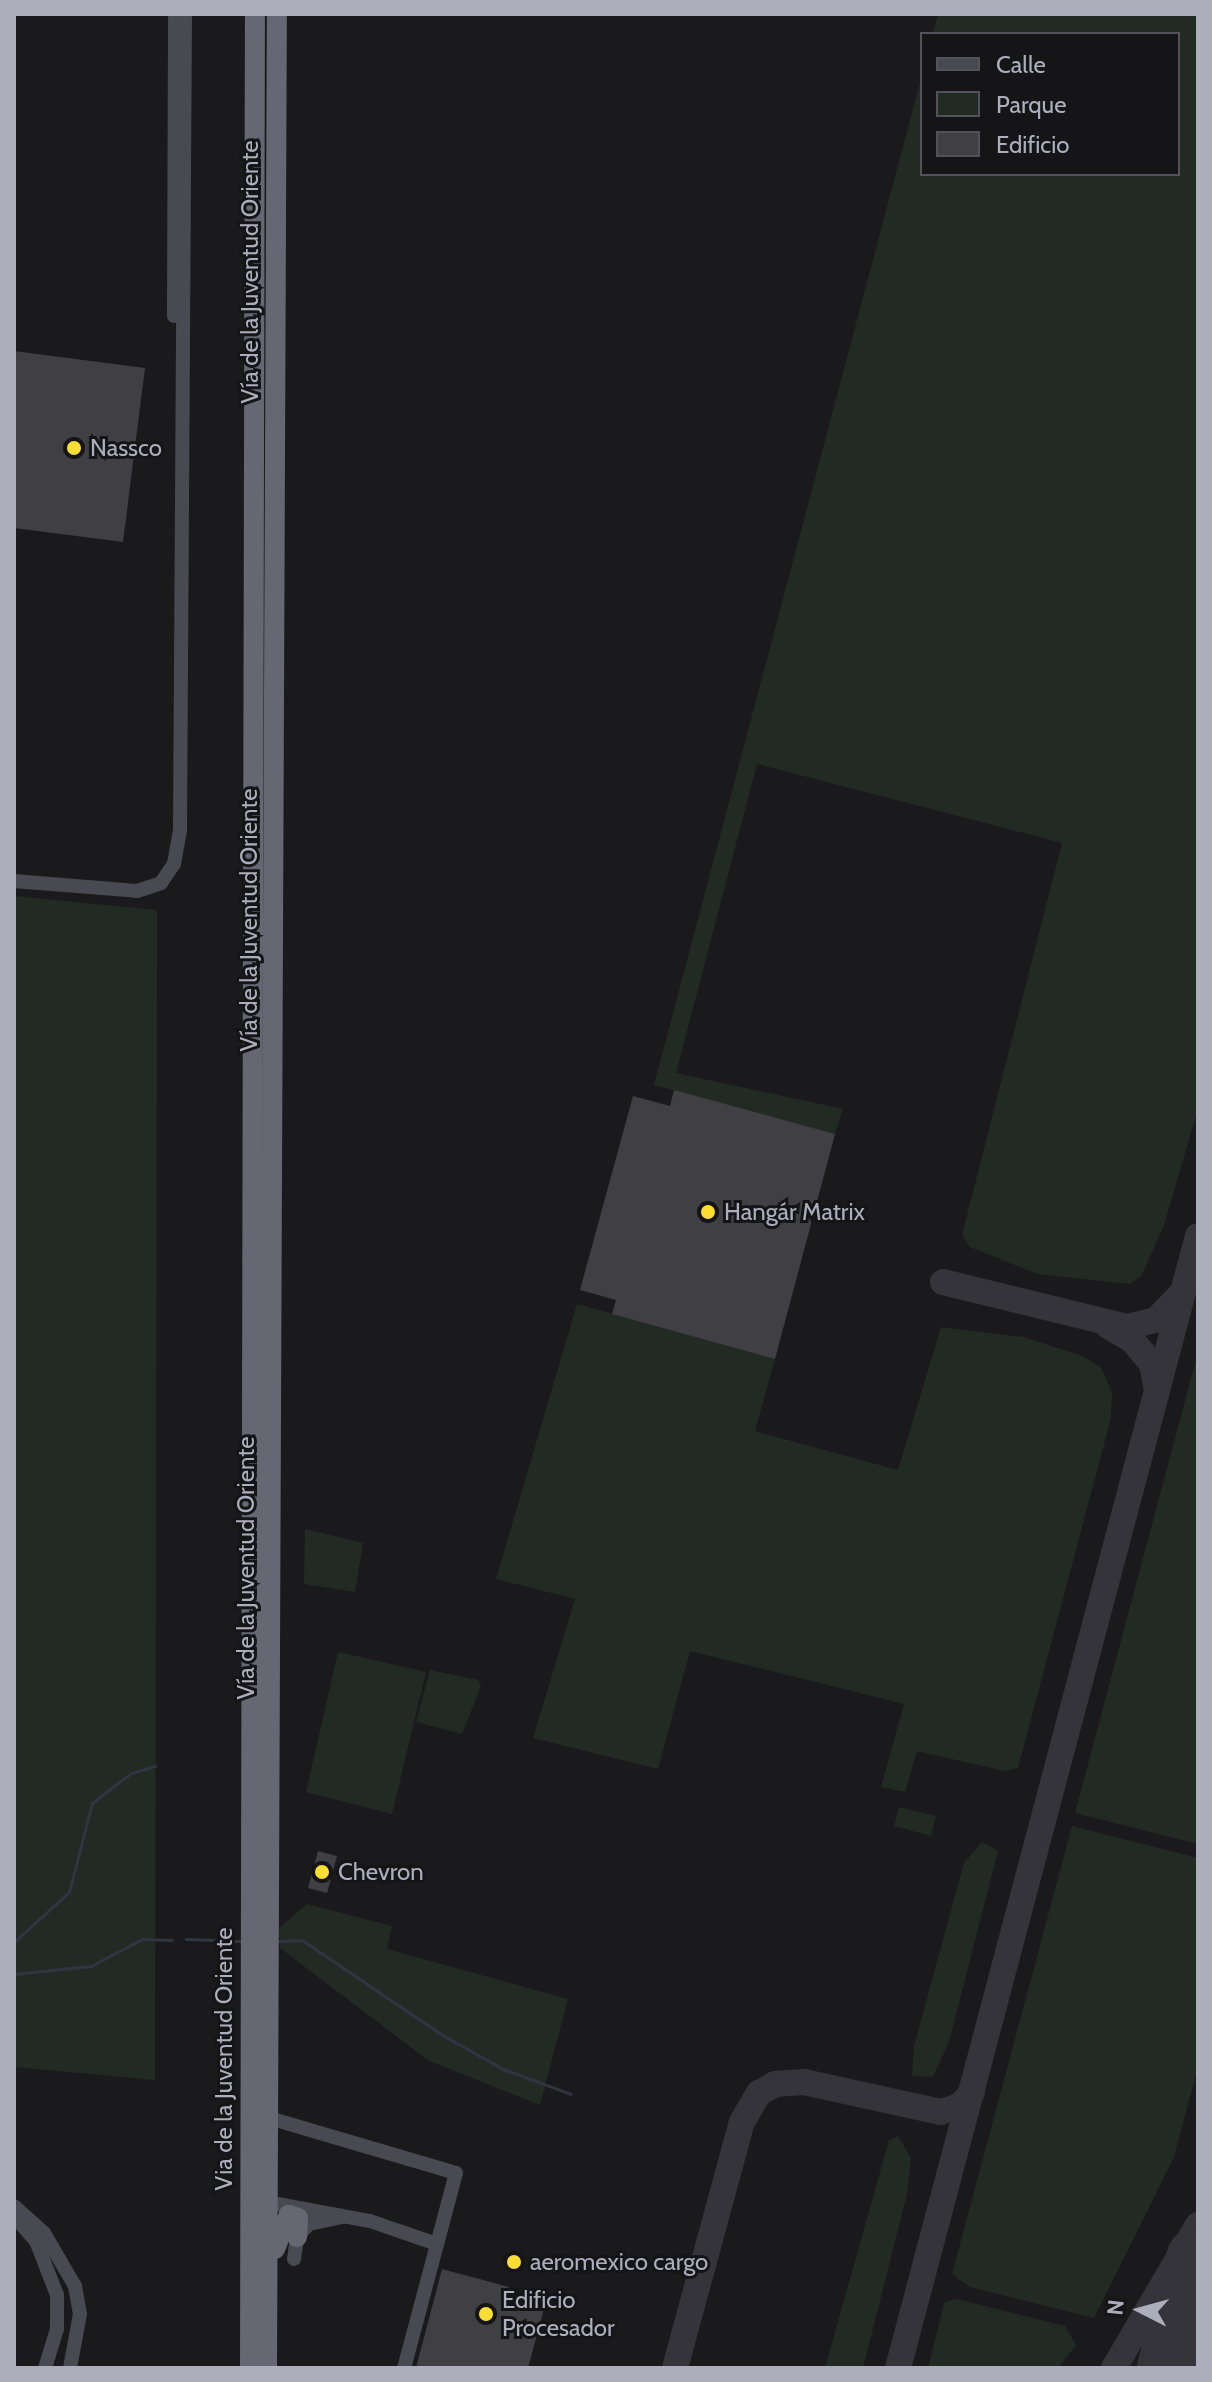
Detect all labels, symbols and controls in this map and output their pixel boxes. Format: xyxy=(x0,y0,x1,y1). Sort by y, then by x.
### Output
legend xyxy=(920,32,1180,176)
text: Calle xyxy=(996,50,1046,79)
text: Parque xyxy=(996,90,1066,119)
text: Edificio xyxy=(996,130,1070,159)
street label: Vía de la Juventud Oriente xyxy=(236,141,264,403)
place label: Nassco xyxy=(90,434,162,462)
marker: Nassco xyxy=(65,439,83,457)
street label: Vía de la Juventud Oriente xyxy=(235,789,263,1051)
place label: Hangár Matrix xyxy=(724,1198,865,1226)
marker: Hangár Matrix xyxy=(699,1203,717,1221)
street label: Vía de la Juventud Oriente xyxy=(232,1437,260,1699)
place label: Chevron xyxy=(338,1858,424,1886)
marker: Chevron xyxy=(313,1863,331,1881)
street label: Via de la Juventud Oriente xyxy=(210,1928,238,2190)
place label: aeromexico cargo xyxy=(530,2248,708,2276)
marker: aeromexico cargo xyxy=(505,2253,523,2271)
north arrow xyxy=(1100,2270,1180,2350)
place label: Edificio Procesador xyxy=(502,2286,615,2342)
text: N xyxy=(1101,2298,1130,2317)
marker: Edificio Procesador xyxy=(477,2305,495,2323)

